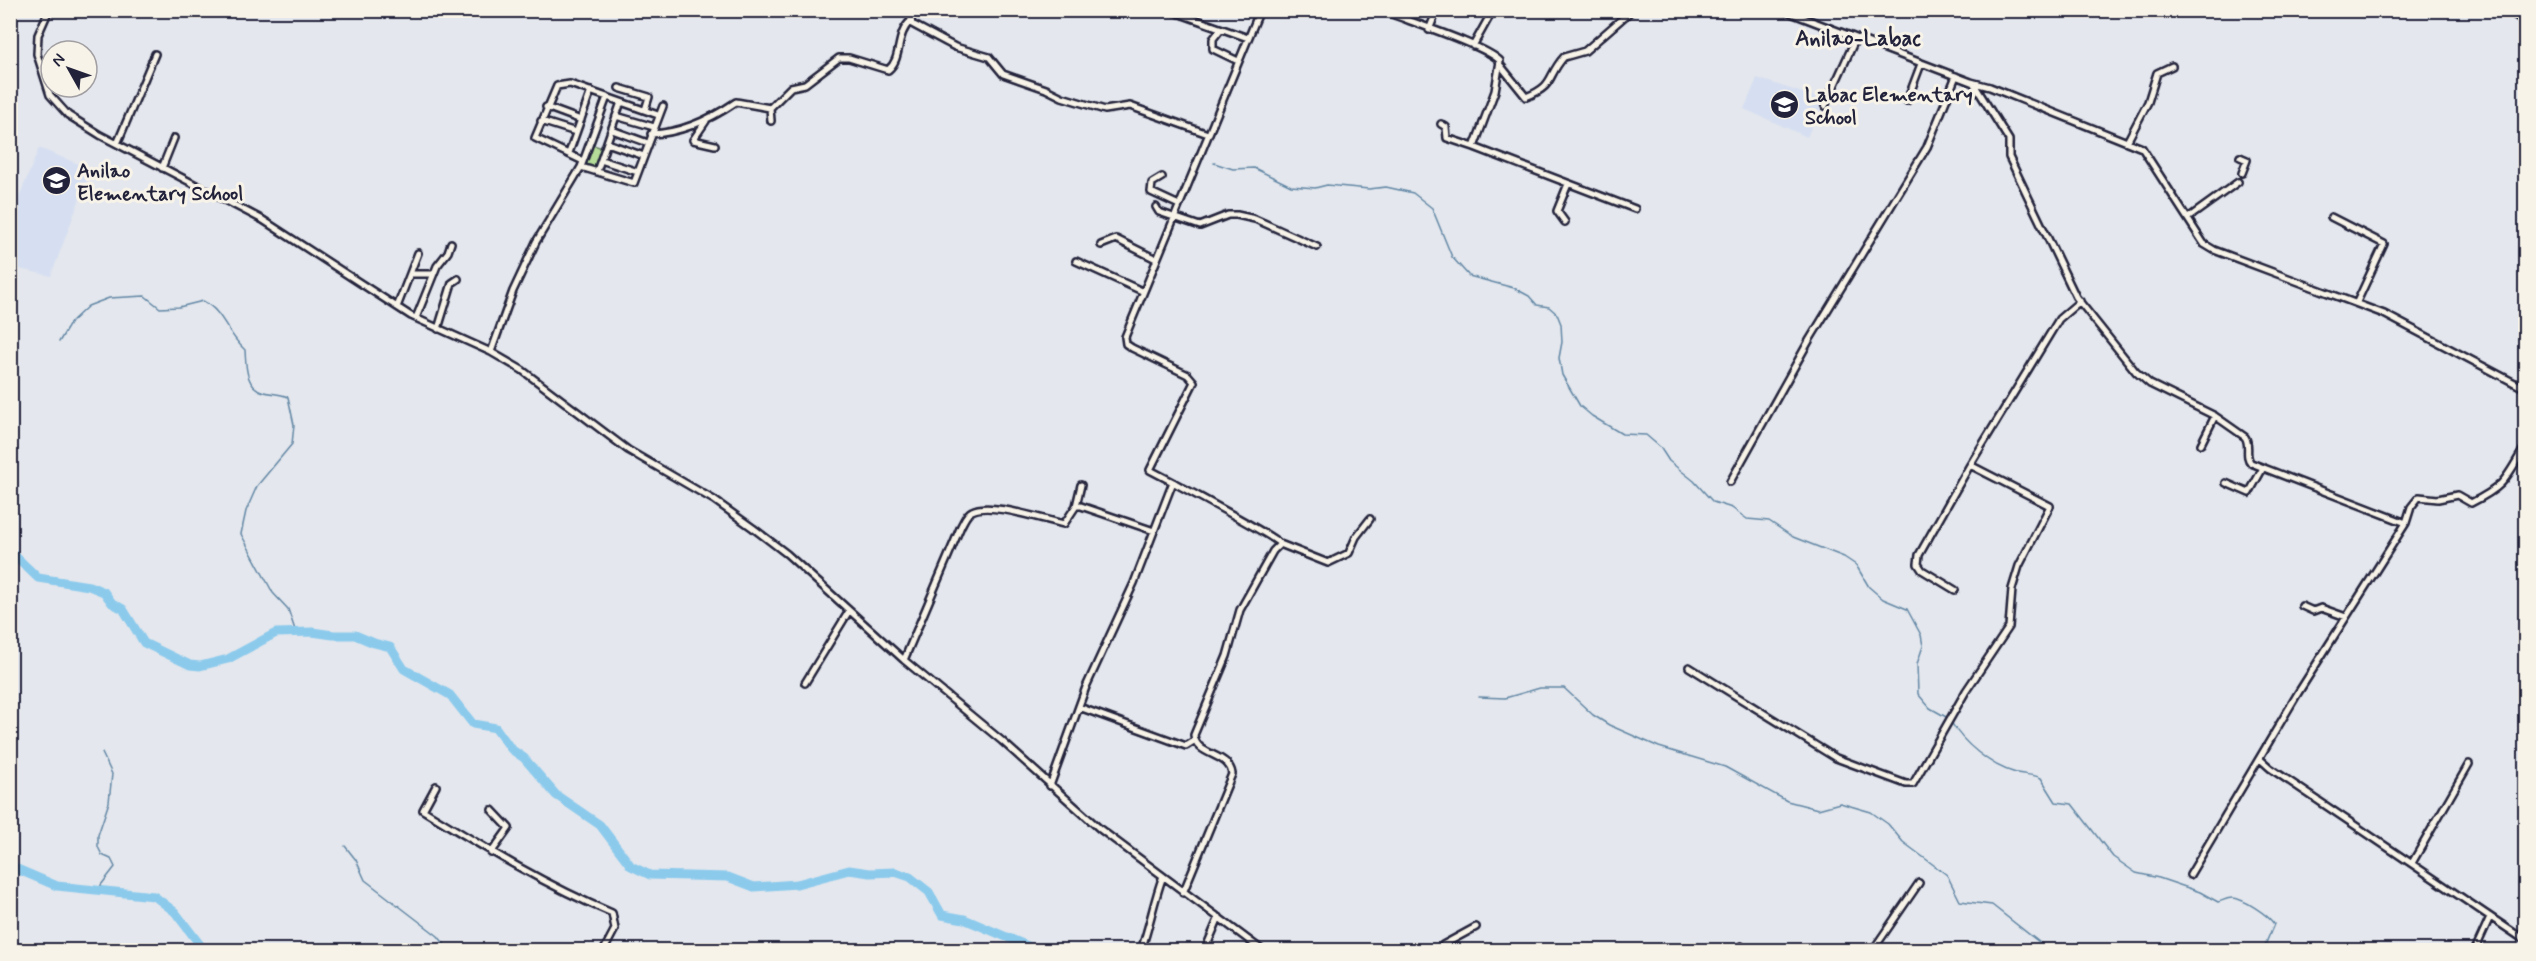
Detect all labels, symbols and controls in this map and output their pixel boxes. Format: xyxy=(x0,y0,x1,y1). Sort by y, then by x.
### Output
district label: Anilao-Labac xyxy=(1795,25,1921,53)
north arrow xyxy=(39,39,99,99)
text: N xyxy=(47,49,70,71)
place label: Labac Elementary School xyxy=(1805,82,1973,132)
school or university icon: Labac Elementary School xyxy=(1768,89,1800,121)
place label: Anilao Elementary School xyxy=(77,158,243,208)
school or university icon: Anilao Elementary School xyxy=(40,165,72,197)

